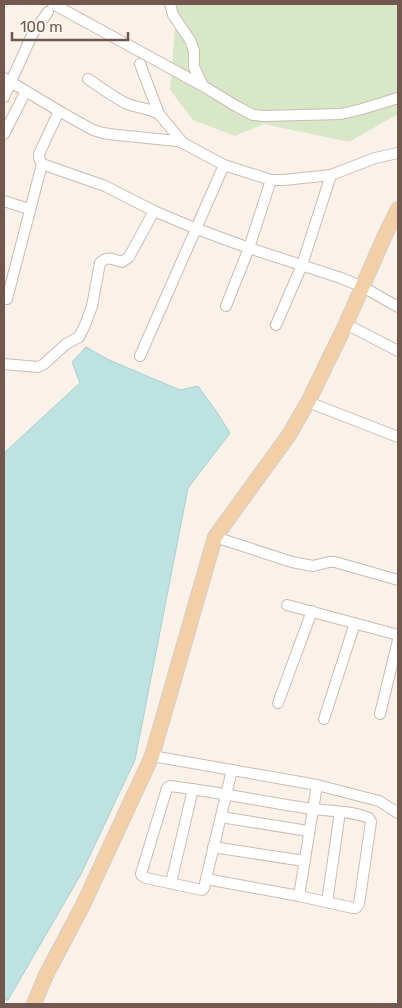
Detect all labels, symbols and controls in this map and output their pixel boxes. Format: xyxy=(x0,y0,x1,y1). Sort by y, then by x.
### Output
scale bar xyxy=(12,10,129,42)
text: 100 m xyxy=(20,18,62,36)

